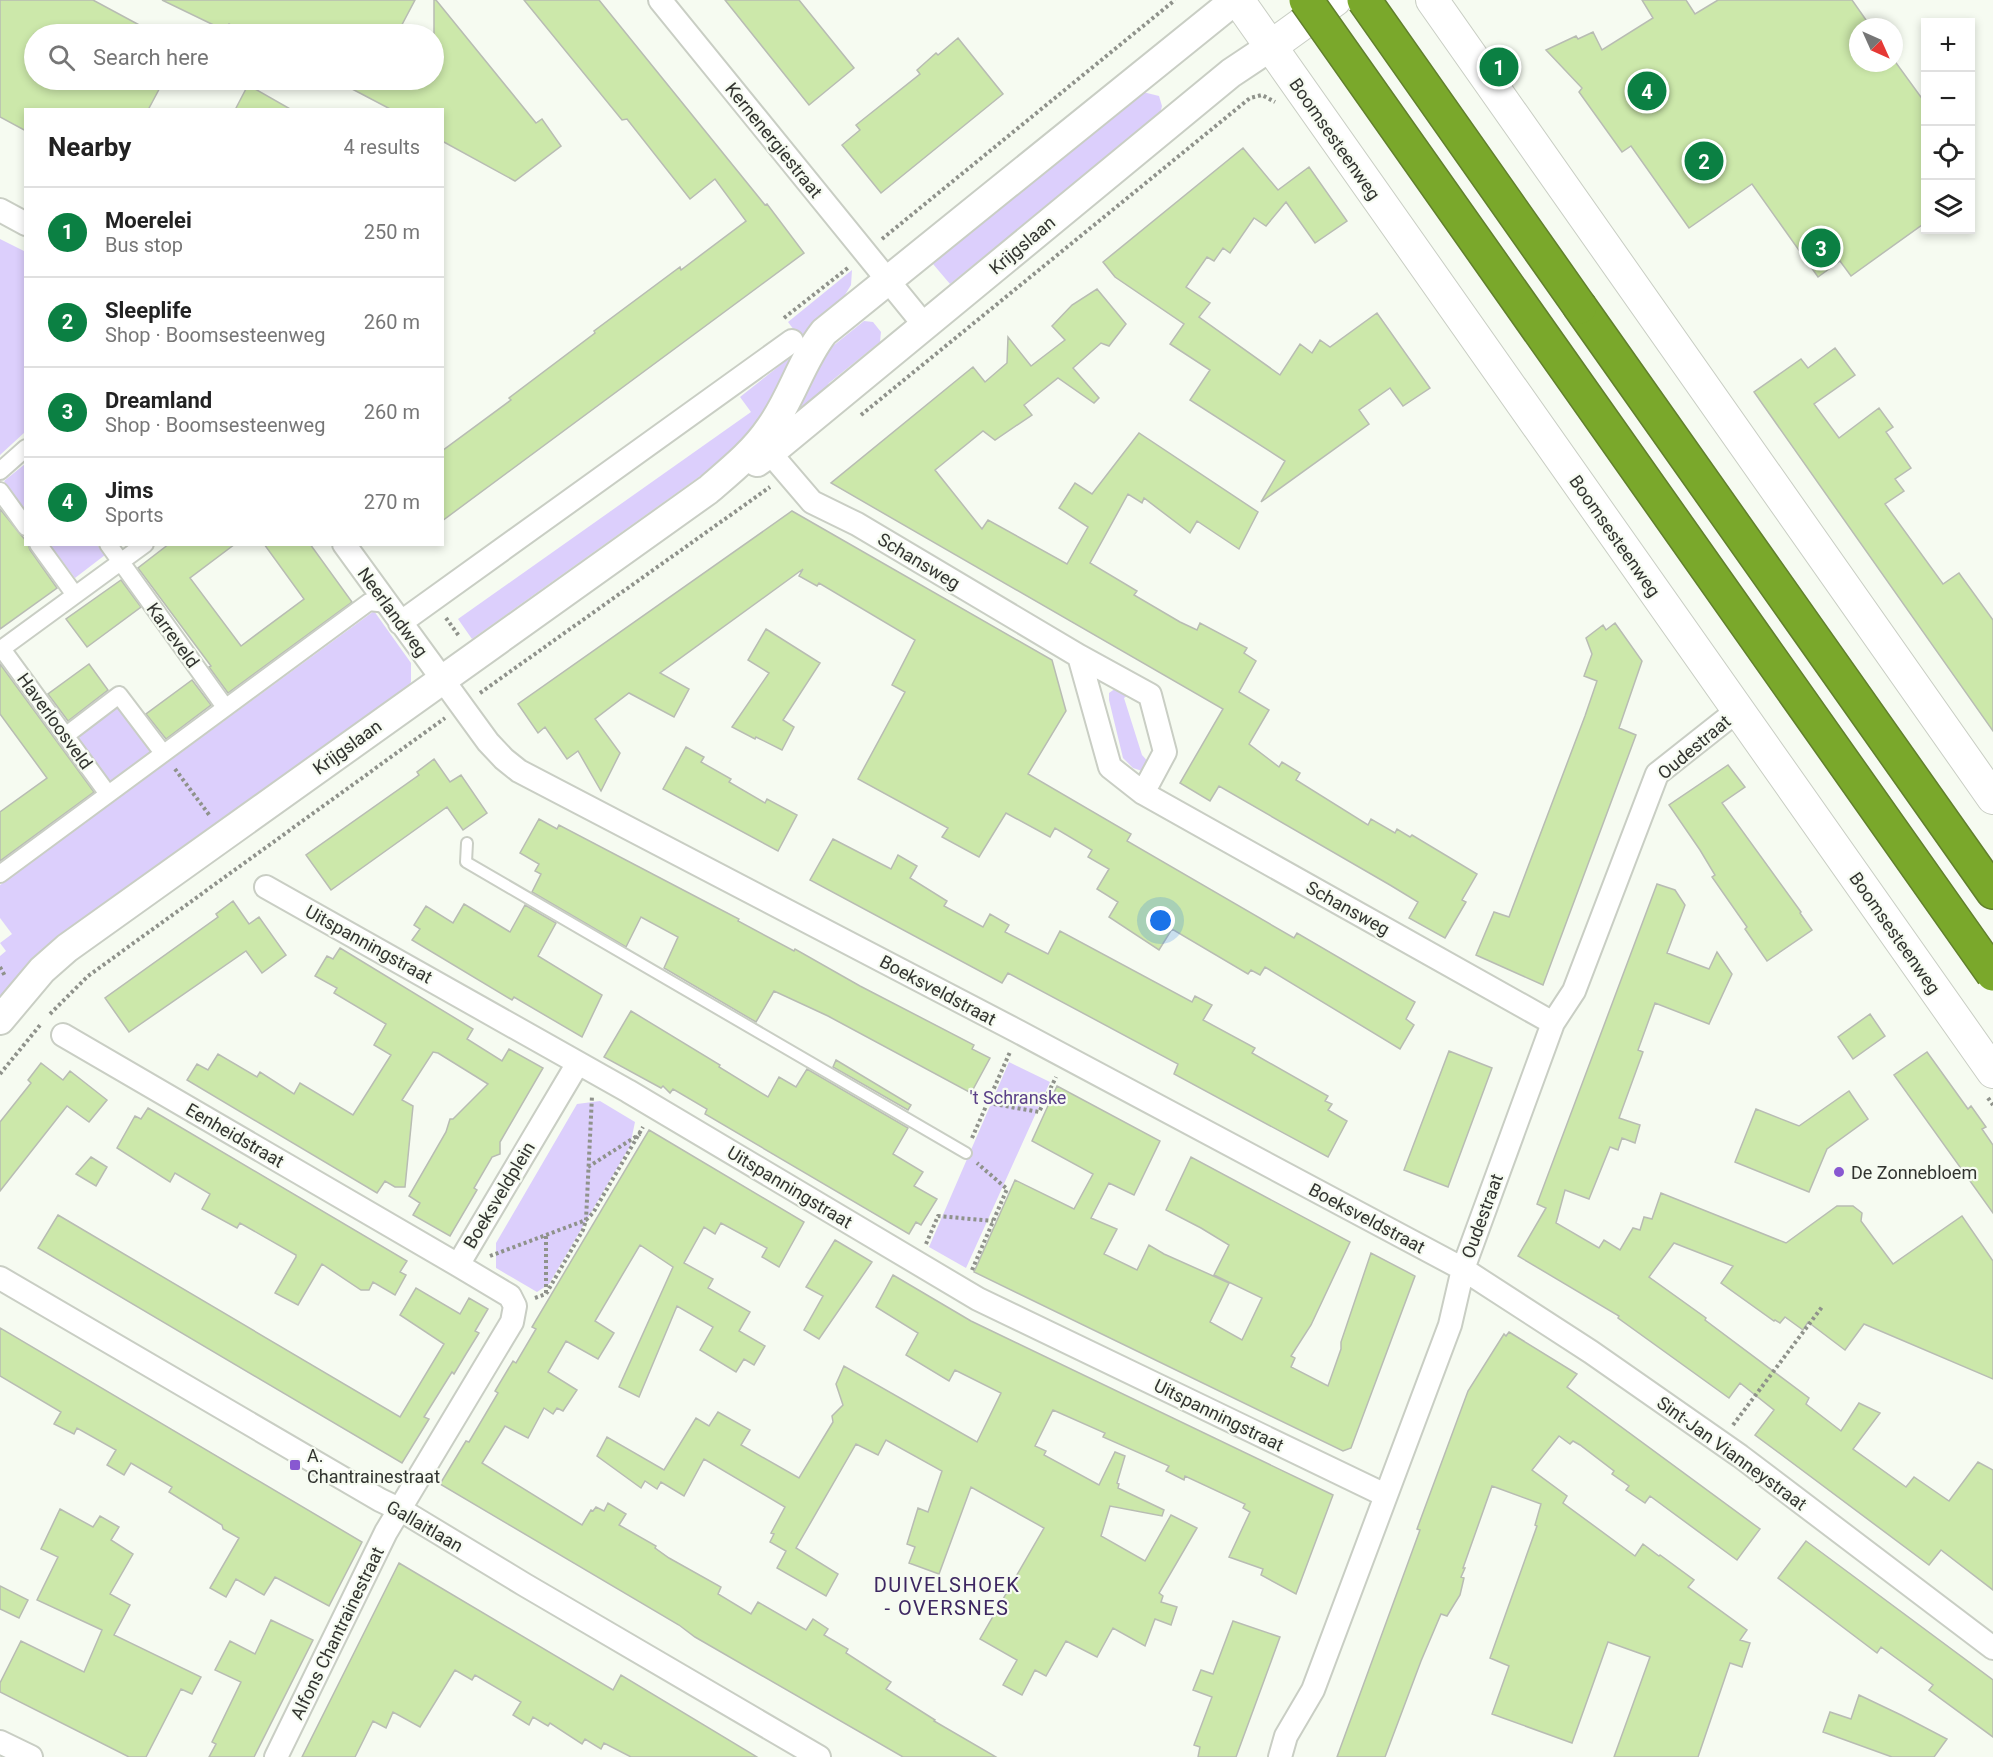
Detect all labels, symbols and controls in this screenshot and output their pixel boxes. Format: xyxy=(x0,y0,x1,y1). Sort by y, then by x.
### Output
north arrow xyxy=(1849,18,1903,72)
map controls xyxy=(1921,18,1975,234)
button: + xyxy=(1921,18,1975,72)
search box xyxy=(24,24,444,90)
icon: search xyxy=(45,41,78,74)
pin: 1 xyxy=(1480,44,1518,90)
text: Search here xyxy=(93,45,209,70)
pin: 4 xyxy=(1628,68,1666,113)
button: − xyxy=(1921,72,1975,126)
street label: Boomsesteenweg xyxy=(1285,74,1385,204)
street label: Kernenergiestraat xyxy=(721,78,827,202)
button: locate xyxy=(1921,126,1975,180)
text: Nearby xyxy=(48,132,131,162)
text: 4 results xyxy=(344,135,420,159)
pin: 2 xyxy=(1684,138,1724,184)
button: layers xyxy=(1921,180,1975,234)
text: Moerelei xyxy=(105,208,192,233)
street label: Krijgslaan xyxy=(985,211,1059,279)
text: 1 xyxy=(62,220,73,244)
text: 250 m xyxy=(364,220,420,244)
pin: 3 xyxy=(1802,226,1840,270)
text: Bus stop xyxy=(105,233,183,257)
text: Sleeplife xyxy=(105,298,192,323)
text: 2 xyxy=(62,310,73,334)
text: 260 m xyxy=(364,310,420,334)
text: Shop · Boomsesteenweg xyxy=(105,323,325,347)
text: Dreamland xyxy=(105,388,212,413)
text: 3 xyxy=(62,400,73,424)
text: 260 m xyxy=(364,400,420,424)
text: Shop · Boomsesteenweg xyxy=(105,413,325,437)
street label: Boomsesteenweg xyxy=(1565,471,1665,601)
text: Jims xyxy=(105,478,153,503)
text: 4 xyxy=(62,490,73,514)
text: 270 m xyxy=(364,490,420,514)
text: Sports xyxy=(105,503,164,527)
street label: Schansweg xyxy=(874,528,964,594)
street label: Neerlandweg xyxy=(354,563,432,661)
street label: Karreveld xyxy=(142,598,204,672)
street label: Haverloosveld xyxy=(13,669,97,773)
street label: Oudestraat xyxy=(1653,710,1735,783)
street label: Krijgslaan xyxy=(309,715,385,779)
street label: Boomsesteenweg xyxy=(1845,868,1945,998)
street label: Schansweg xyxy=(1303,876,1393,940)
street label: Uitspanningstraat xyxy=(302,900,436,988)
your location xyxy=(1146,906,1175,935)
street label: Boeksveldstraat xyxy=(876,951,1000,1029)
park label: 't Schranske xyxy=(970,1087,1066,1108)
street label: Eenheidstraat xyxy=(182,1098,288,1172)
street label: Boeksveldplein xyxy=(459,1138,539,1252)
street label: Uitspanningstraat xyxy=(724,1141,856,1233)
place label: De Zonnebloem xyxy=(1851,1162,1977,1183)
marker: De Zonnebloem xyxy=(1832,1165,1846,1179)
street label: Oudestraat xyxy=(1457,1171,1507,1261)
street label: Boeksveldstraat xyxy=(1305,1179,1429,1257)
street label: Uitspanningstraat xyxy=(1151,1374,1287,1456)
street label: Sint-Jan Vianneystraat xyxy=(1653,1392,1811,1514)
place label: A. Chantrainestraat xyxy=(307,1445,440,1487)
marker: A. Chantrainestraat xyxy=(288,1458,302,1472)
street label: Gallaitlaan xyxy=(383,1496,467,1556)
street label: Alfons Chantrainestraat xyxy=(286,1543,388,1723)
district label: DUIVELSHOEK - OVERSNES xyxy=(874,1573,1020,1620)

